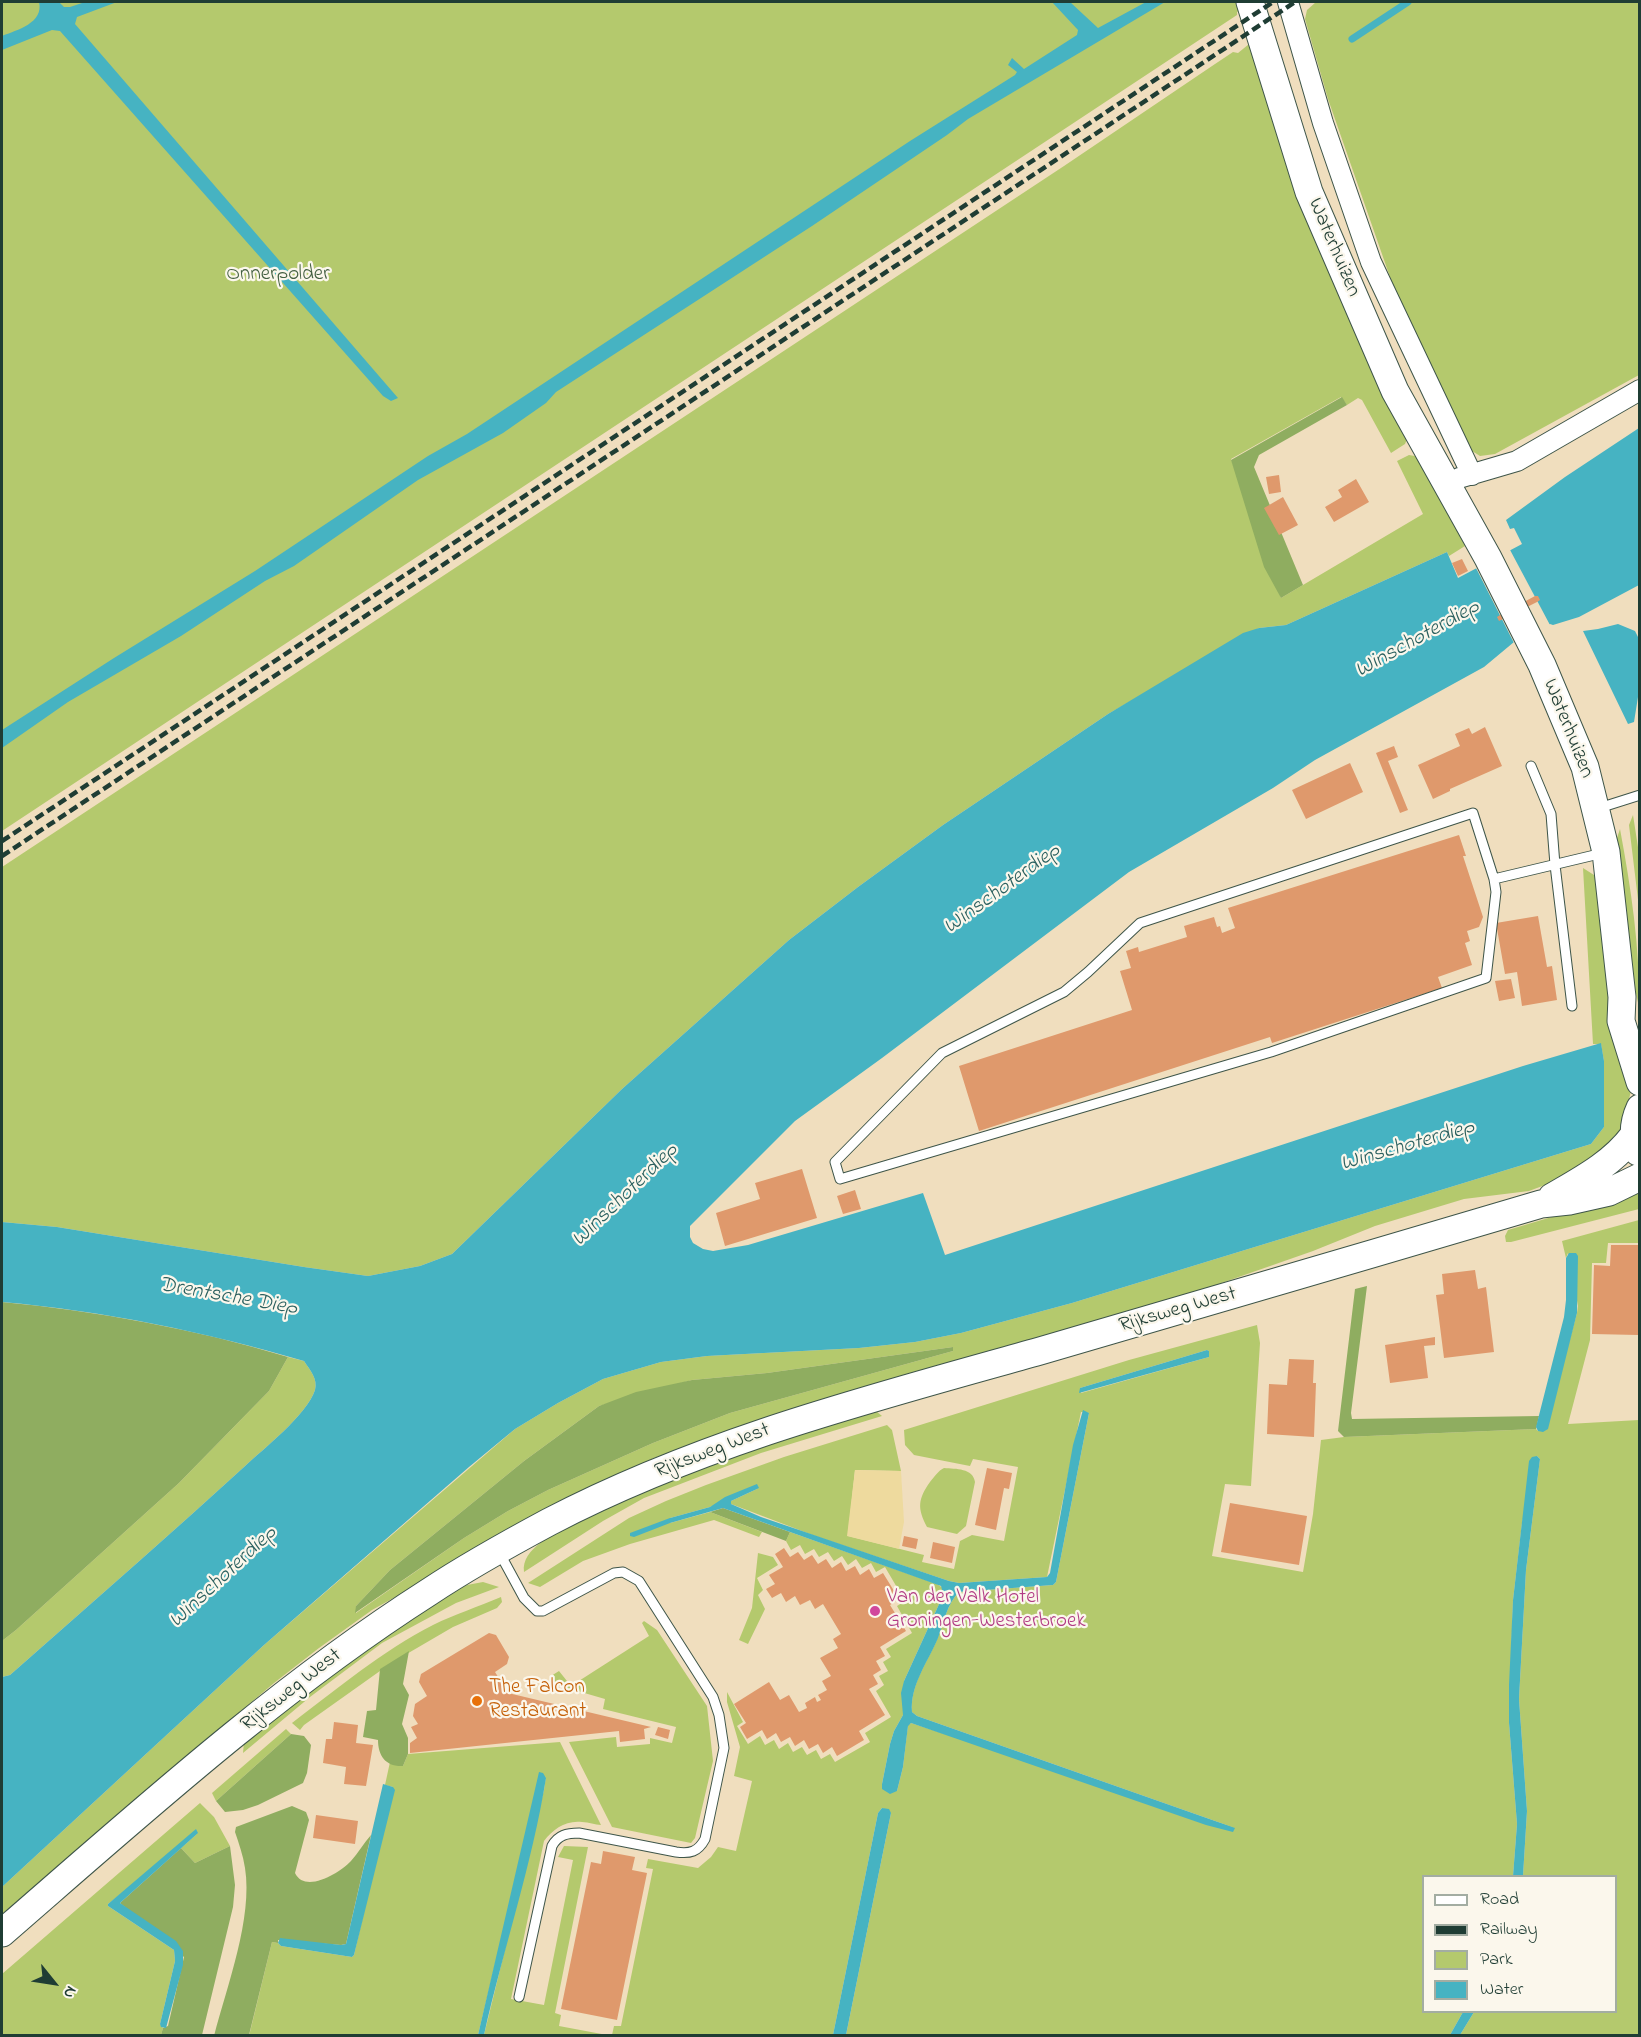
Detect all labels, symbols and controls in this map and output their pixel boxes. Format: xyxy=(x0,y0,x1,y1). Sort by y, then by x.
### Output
street label: Waterhuizen xyxy=(1301,195,1365,301)
park label: Onnerpolder xyxy=(226,263,330,289)
water label: Winschoterdiep xyxy=(1351,595,1485,685)
street label: Waterhuizen xyxy=(1536,676,1598,782)
water label: Winschoterdiep xyxy=(939,839,1067,941)
water label: Winschoterdiep xyxy=(1338,1115,1478,1179)
water label: Winschoterdiep xyxy=(567,1139,685,1253)
water label: Drentsche Diep xyxy=(157,1273,299,1323)
street label: Rijksweg West xyxy=(1116,1282,1240,1340)
street label: Rijksweg West xyxy=(652,1419,774,1485)
water label: Winschoterdiep xyxy=(165,1521,283,1635)
place label: Van der Valk Hotel Groningen-Westerbroek xyxy=(887,1586,1086,1636)
marker: Van der Valk Hotel Groningen-Westerbroek xyxy=(868,1604,882,1618)
street label: Rijksweg West xyxy=(237,1644,347,1738)
place label: The Falcon Restaurant xyxy=(489,1676,586,1726)
marker: The Falcon Restaurant xyxy=(470,1694,484,1708)
legend xyxy=(1422,1875,1617,2013)
text: Road xyxy=(1480,1887,1519,1913)
text: Railway xyxy=(1480,1917,1537,1943)
text: Park xyxy=(1480,1947,1513,1973)
north arrow xyxy=(24,1953,84,2013)
text: Water xyxy=(1480,1977,1523,2003)
text: N xyxy=(56,1981,83,2003)

